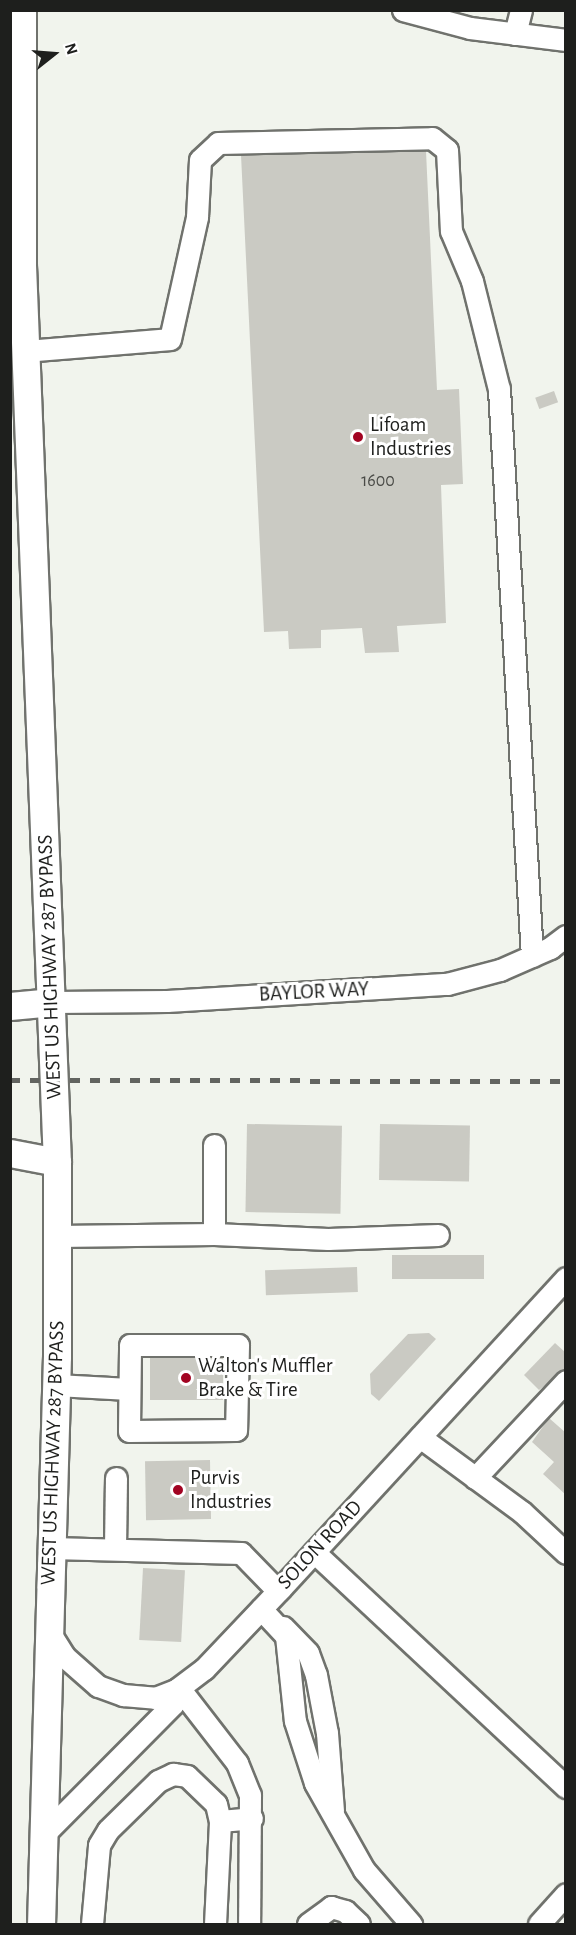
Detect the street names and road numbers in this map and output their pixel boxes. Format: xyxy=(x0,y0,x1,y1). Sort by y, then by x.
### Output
street label: WEST US HIGHWAY 287 BYPASS xyxy=(33,834,67,1100)
street label: BAYLOR WAY xyxy=(258,977,370,1007)
street label: WEST US HIGHWAY 287 BYPASS xyxy=(36,1320,70,1586)
street label: SOLON ROAD xyxy=(272,1495,368,1595)

